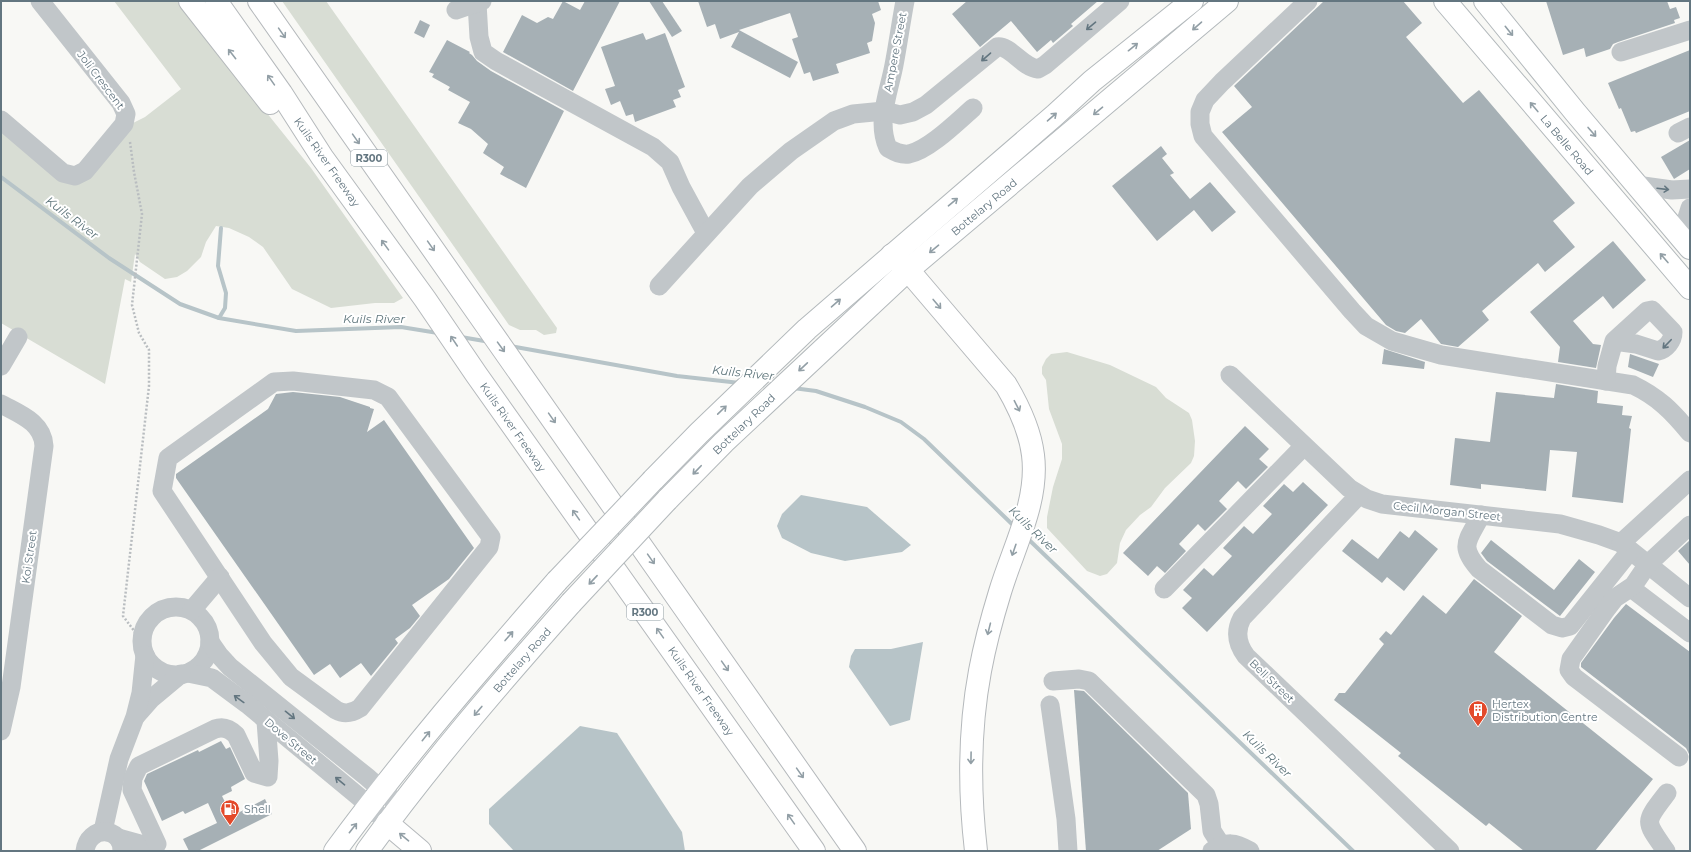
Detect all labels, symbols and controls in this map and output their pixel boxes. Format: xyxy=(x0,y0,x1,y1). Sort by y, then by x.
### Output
street label: Ampere Street xyxy=(880,11,910,93)
one-way arrow xyxy=(1085,22,1096,31)
one-way arrow xyxy=(1192,22,1202,31)
one-way arrow xyxy=(1505,26,1514,37)
one-way arrow xyxy=(278,27,286,38)
one-way arrow xyxy=(1128,43,1138,52)
street label: Joli Crescent xyxy=(74,47,128,113)
one-way arrow xyxy=(228,49,236,60)
one-way arrow xyxy=(981,52,991,61)
one-way arrow xyxy=(267,75,275,86)
one-way arrow xyxy=(1530,101,1539,112)
one-way arrow xyxy=(1093,106,1104,115)
street label: La Belle Road xyxy=(1538,112,1596,178)
one-way arrow xyxy=(1047,113,1057,122)
street label: Kuils River Freeway xyxy=(291,115,363,209)
one-way arrow xyxy=(1587,127,1596,137)
one-way arrow xyxy=(352,134,360,145)
road number: R300 xyxy=(351,150,387,166)
street label: Bottelary Road xyxy=(948,175,1020,239)
one-way arrow xyxy=(1656,185,1669,193)
water label: Kuils River xyxy=(43,193,102,242)
one-way arrow xyxy=(948,198,959,207)
one-way arrow xyxy=(381,239,389,250)
one-way arrow xyxy=(427,240,435,251)
one-way arrow xyxy=(929,244,940,253)
one-way arrow xyxy=(1660,253,1669,263)
one-way arrow xyxy=(831,299,841,308)
one-way arrow xyxy=(932,299,941,309)
water label: Kuils River xyxy=(343,311,405,326)
one-way arrow xyxy=(449,336,458,347)
one-way arrow xyxy=(1662,339,1672,349)
one-way arrow xyxy=(497,341,506,352)
water label: Kuils River xyxy=(711,362,775,383)
one-way arrow xyxy=(798,362,808,372)
street label: Kuils River Freeway xyxy=(477,380,549,474)
street label: Bottelary Road xyxy=(710,391,778,457)
one-way arrow xyxy=(1014,399,1021,411)
one-way arrow xyxy=(717,405,727,414)
one-way arrow xyxy=(548,413,556,424)
one-way arrow xyxy=(692,465,702,475)
street label: Cecil Morgan Street xyxy=(1392,498,1502,524)
water label: Kuils River xyxy=(1006,503,1061,557)
one-way arrow xyxy=(572,510,580,521)
street label: Koi Street xyxy=(18,529,40,584)
one-way arrow xyxy=(1010,543,1017,556)
one-way arrow xyxy=(647,554,655,565)
one-way arrow xyxy=(588,575,597,585)
road number: R300 xyxy=(627,604,663,620)
one-way arrow xyxy=(985,623,993,636)
street label: Bottelary Road xyxy=(490,625,554,695)
one-way arrow xyxy=(656,627,664,638)
one-way arrow xyxy=(504,631,514,641)
street label: Kuils River Freeway xyxy=(665,644,737,738)
street label: Bell Street xyxy=(1247,656,1298,706)
one-way arrow xyxy=(721,660,729,671)
one-way arrow xyxy=(234,694,245,703)
place label: Hertex Distribution Centre xyxy=(1492,697,1598,724)
building icon: Hertex Distribution Centre xyxy=(1467,699,1489,727)
one-way arrow xyxy=(473,705,482,716)
one-way arrow xyxy=(285,711,296,719)
street label: Dove Street xyxy=(262,715,321,767)
water label: Kuils River xyxy=(1240,727,1295,781)
one-way arrow xyxy=(421,730,430,741)
one-way arrow xyxy=(967,751,975,764)
one-way arrow xyxy=(796,767,804,778)
one-way arrow xyxy=(334,777,345,786)
fuel station icon: Shell xyxy=(219,798,241,826)
place label: Shell xyxy=(244,802,271,816)
one-way arrow xyxy=(787,814,795,825)
one-way arrow xyxy=(348,823,357,834)
one-way arrow xyxy=(398,833,409,842)

